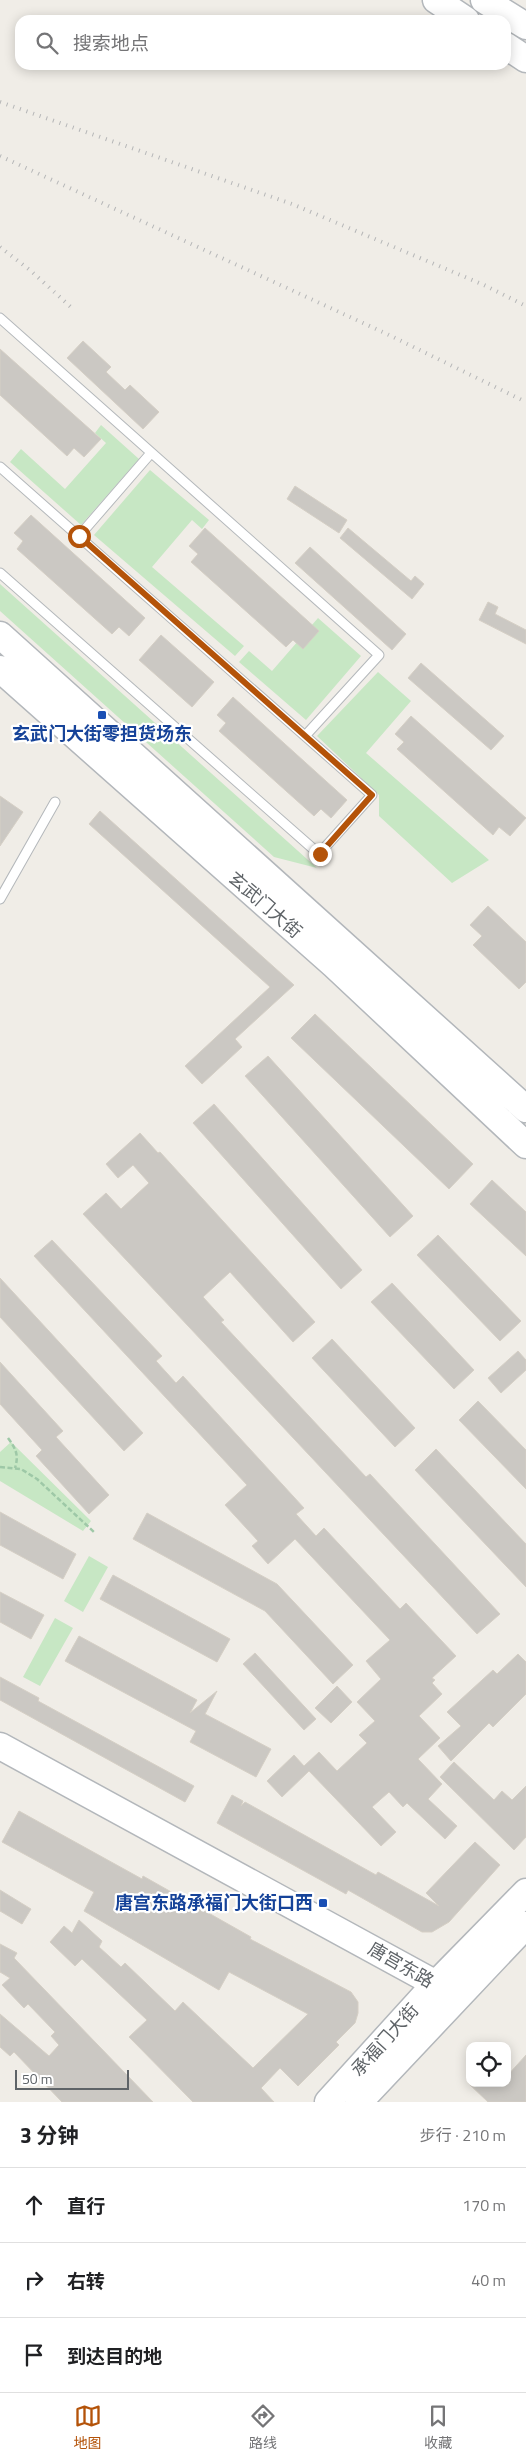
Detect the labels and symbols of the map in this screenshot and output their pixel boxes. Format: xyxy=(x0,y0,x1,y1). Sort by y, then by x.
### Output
route start xyxy=(68,525,91,548)
marker: 玄武门大街零担货场东 xyxy=(96,709,108,721)
place label: 玄武门大街零担货场东 xyxy=(12,720,192,747)
route end xyxy=(309,843,332,866)
street label: 玄武门大街 xyxy=(223,865,308,944)
place label: 唐宫东路承福门大街口西 xyxy=(115,1889,313,1916)
marker: 唐宫东路承福门大街口西 xyxy=(317,1897,329,1909)
street label: 唐宫东路 xyxy=(363,1935,439,1994)
street label: 承福门大街 xyxy=(344,1997,425,2082)
scale bar xyxy=(15,2067,129,2090)

